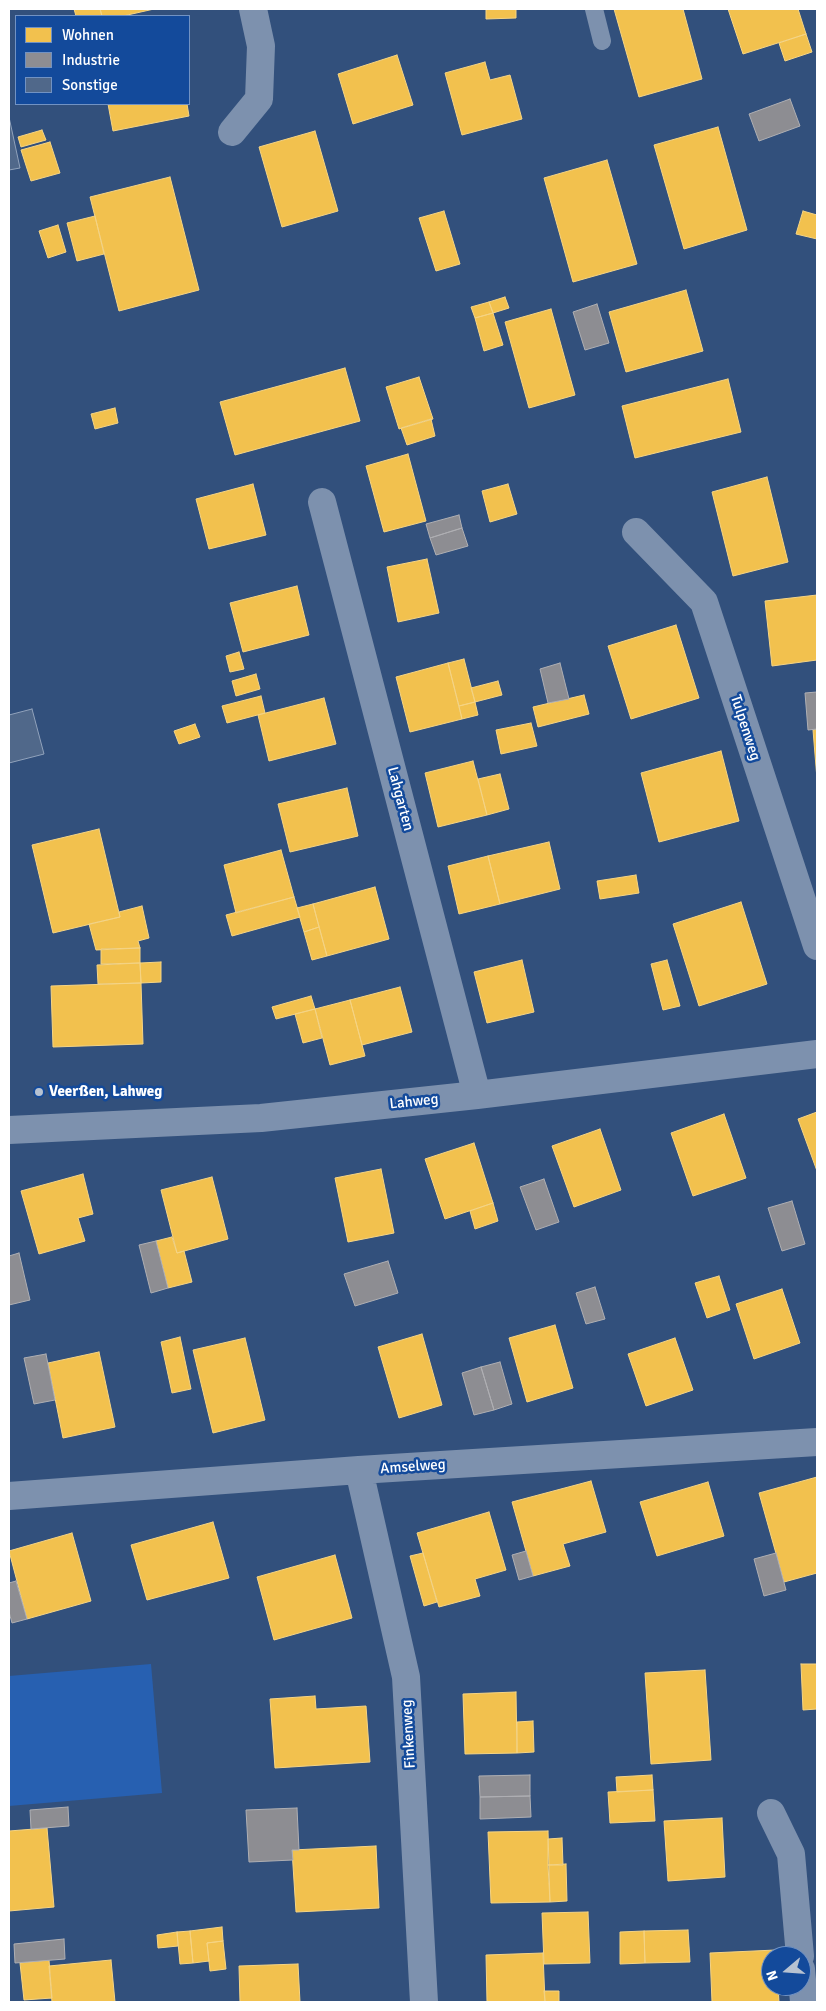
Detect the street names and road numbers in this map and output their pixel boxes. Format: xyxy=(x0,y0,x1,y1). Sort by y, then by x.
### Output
street label: Tulpenweg xyxy=(726,693,764,763)
street label: Lahgarten xyxy=(383,765,417,833)
street label: Lahweg xyxy=(389,1090,439,1114)
street label: Amselweg xyxy=(380,1456,446,1478)
street label: Finkenweg xyxy=(398,1699,420,1769)

